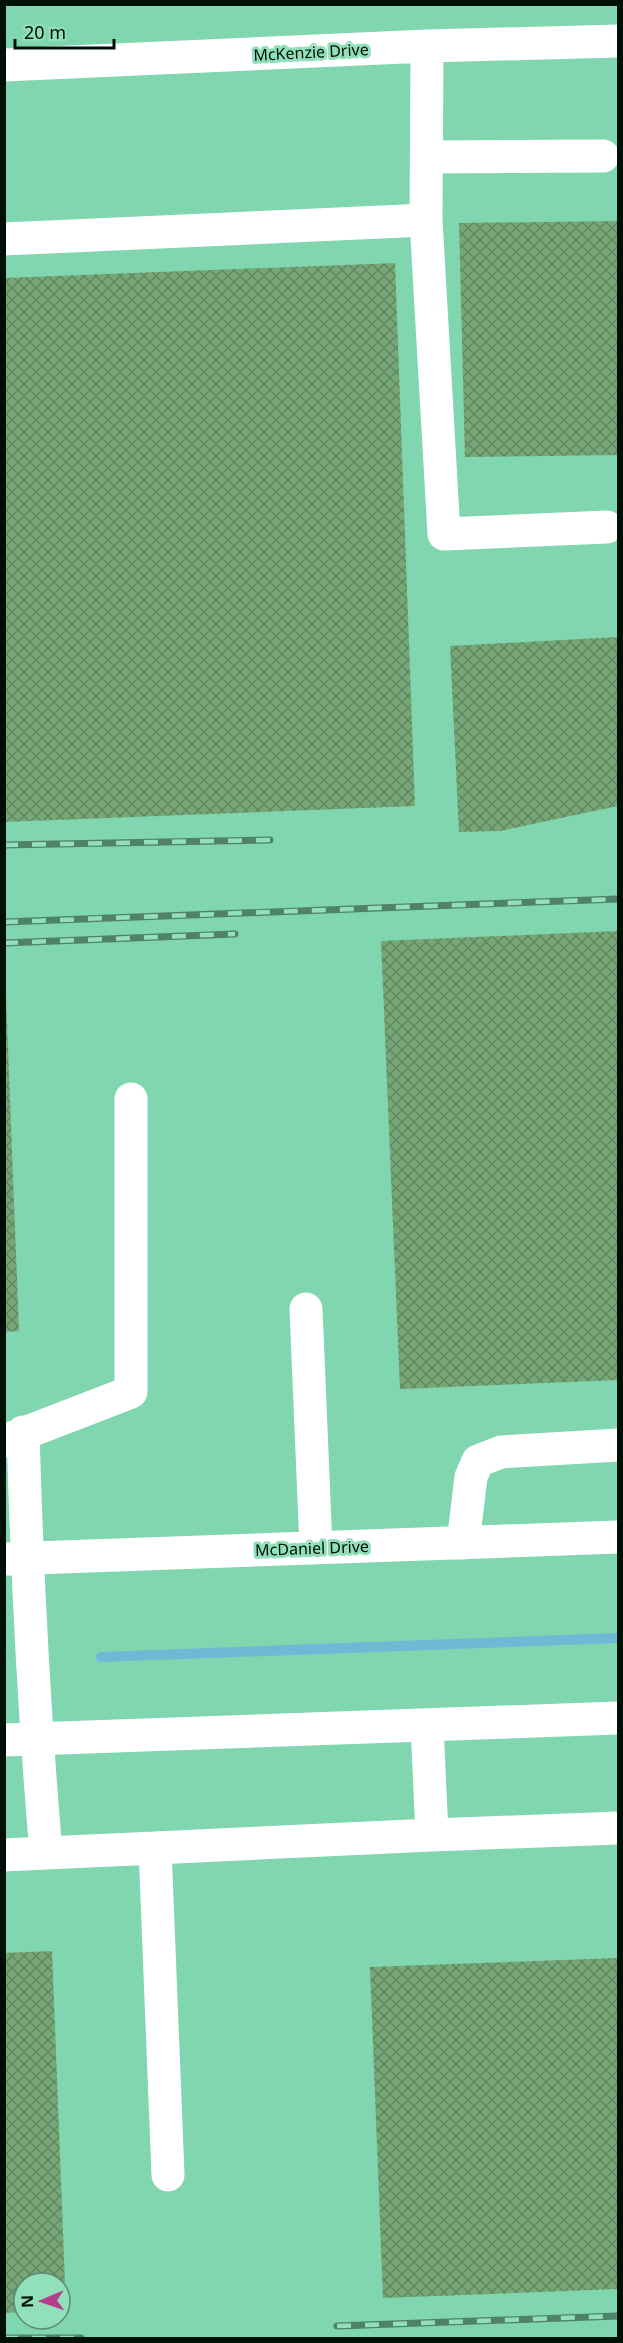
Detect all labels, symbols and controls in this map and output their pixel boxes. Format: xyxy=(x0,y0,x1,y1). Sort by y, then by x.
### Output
scale bar xyxy=(15,12,114,50)
text: 20 m xyxy=(24,20,66,44)
street label: McKenzie Drive xyxy=(253,38,369,66)
street label: McDaniel Drive xyxy=(255,1535,369,1561)
north arrow xyxy=(12,2271,72,2331)
text: N xyxy=(16,2295,38,2308)

